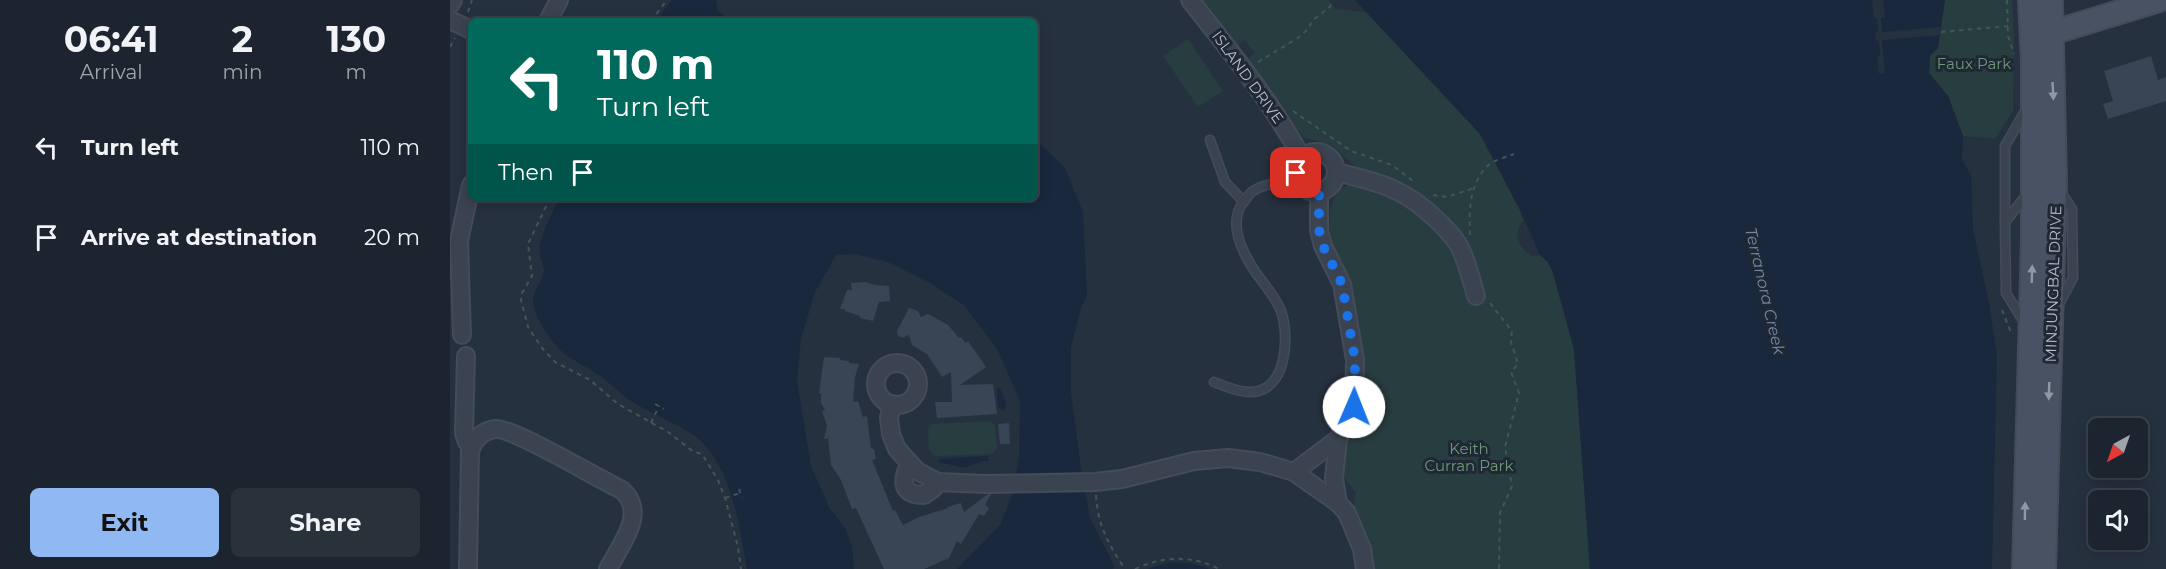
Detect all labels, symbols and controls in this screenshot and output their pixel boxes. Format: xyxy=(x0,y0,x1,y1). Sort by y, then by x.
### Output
text: 06:41 xyxy=(64,17,159,61)
text: 2 xyxy=(232,17,253,61)
text: 130 xyxy=(326,17,386,61)
street label: ISLAND DRIVE xyxy=(1208,27,1288,127)
text: 110 m xyxy=(597,38,714,90)
icon: left xyxy=(498,42,576,120)
park label: Faux Park xyxy=(1937,54,2011,73)
text: Arrival xyxy=(80,60,143,84)
text: min xyxy=(222,60,263,84)
text: m xyxy=(346,60,367,84)
one-way arrow xyxy=(2049,82,2058,101)
text: Turn left xyxy=(597,90,710,123)
icon: left xyxy=(30,131,63,164)
text: Turn left xyxy=(81,134,179,161)
text: 110 m xyxy=(360,134,420,161)
pin xyxy=(1270,147,1321,198)
icon: arrive xyxy=(566,156,599,189)
icon: arrive xyxy=(1279,156,1312,189)
text: Then xyxy=(498,159,554,186)
street label: MINJUNGBAL DRIVE xyxy=(2041,205,2065,363)
icon: arrive xyxy=(30,221,63,254)
text: Arrive at destination xyxy=(81,224,317,251)
text: 20 m xyxy=(364,224,420,251)
water label: Terranora Creek xyxy=(1741,226,1789,358)
one-way arrow xyxy=(2027,264,2036,283)
position arrow xyxy=(1322,375,1386,439)
one-way arrow xyxy=(2045,382,2054,401)
north arrow xyxy=(2088,418,2148,478)
map controls xyxy=(2088,418,2148,550)
park label: Keith Curran Park xyxy=(1425,439,1513,475)
button: Exit xyxy=(30,488,219,557)
button: Share xyxy=(231,488,420,557)
button: sound xyxy=(2088,490,2148,550)
one-way arrow xyxy=(2021,501,2030,520)

